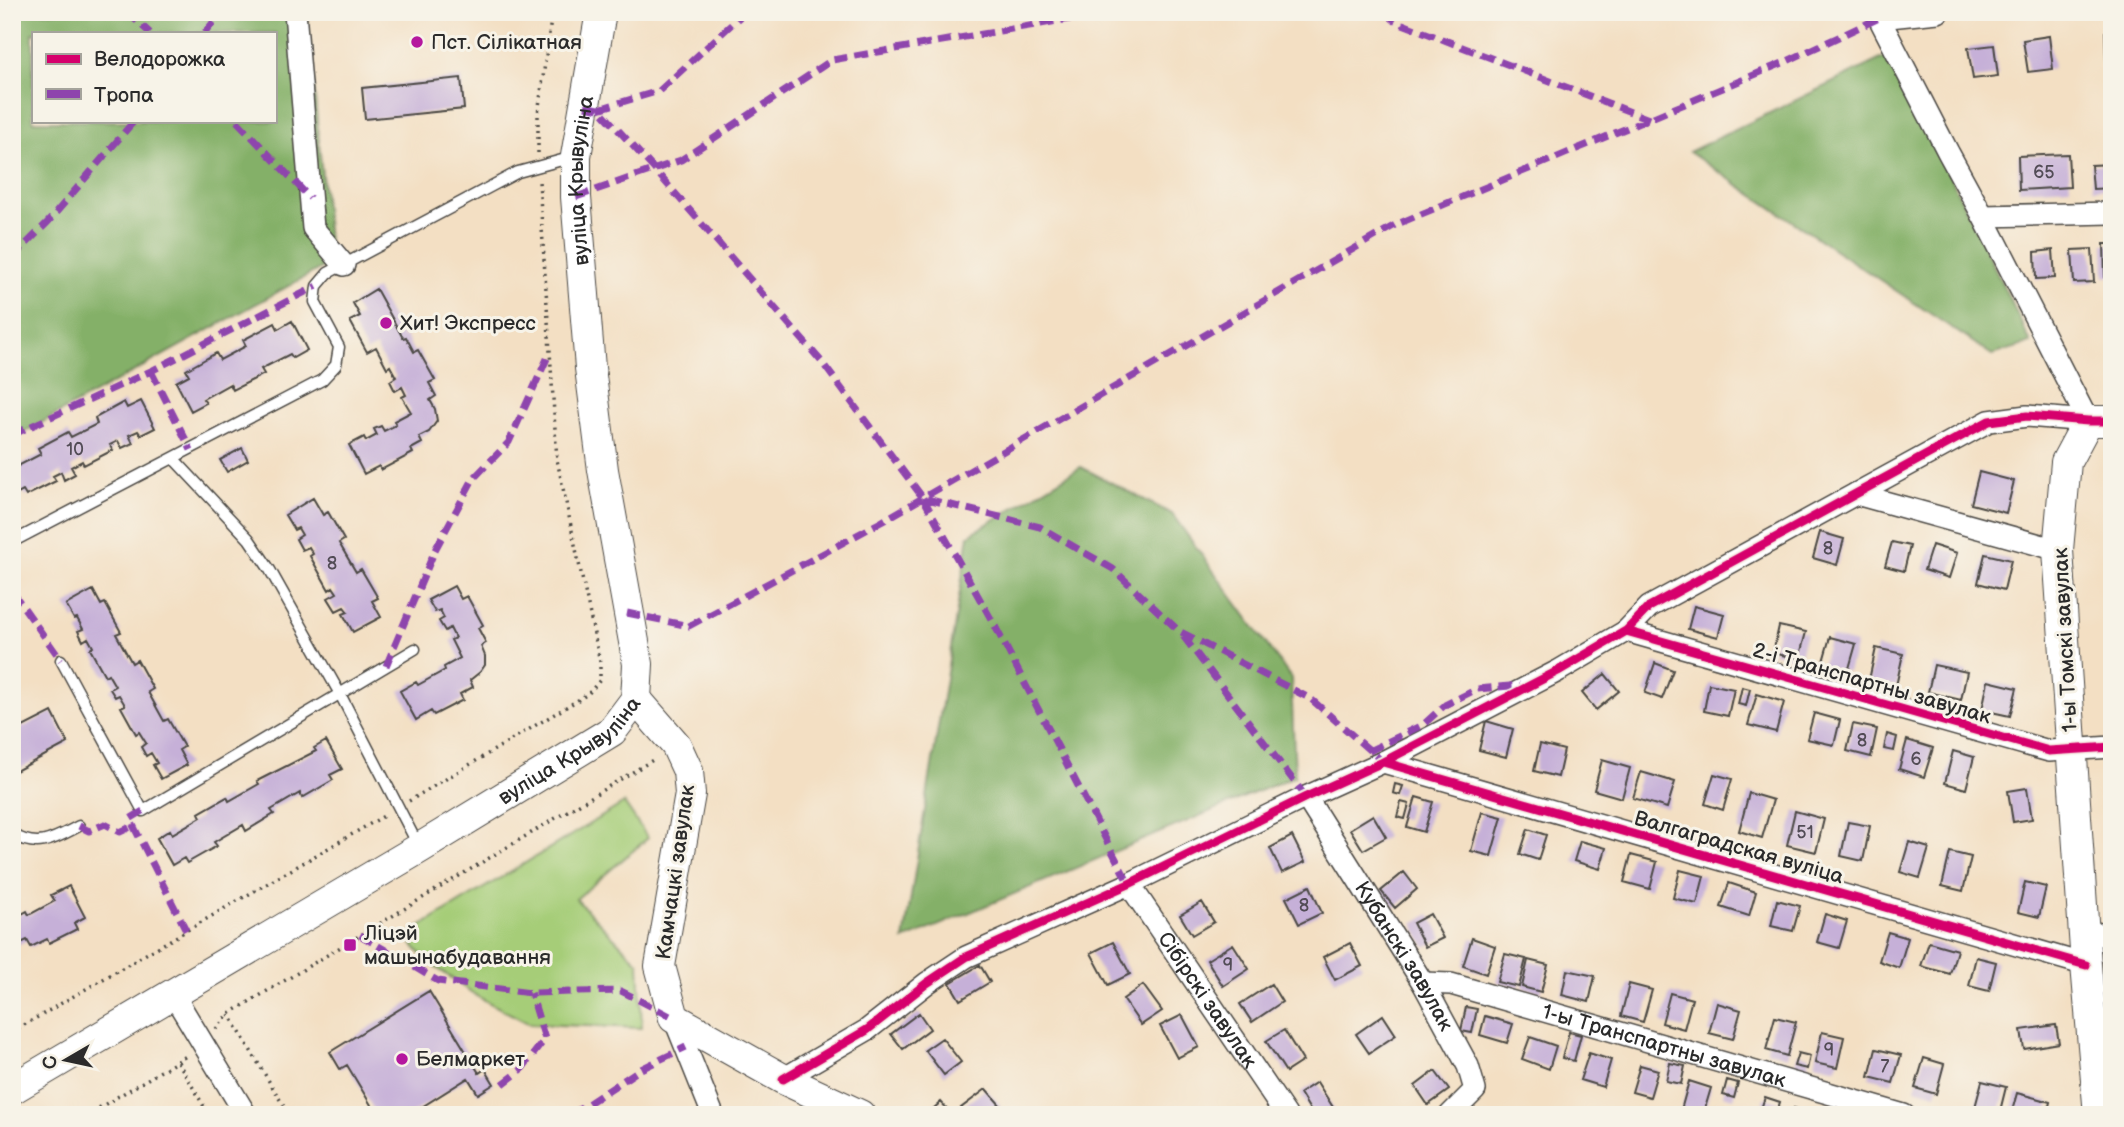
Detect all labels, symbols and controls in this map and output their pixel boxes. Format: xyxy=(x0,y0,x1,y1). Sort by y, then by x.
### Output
place label: Пст. Сілікатная xyxy=(431,30,582,55)
legend xyxy=(32,32,276,122)
marker: Пст. Сілікатная xyxy=(409,34,425,50)
text: Велодорожка xyxy=(94,47,226,72)
text: Тропа xyxy=(94,83,154,108)
street label: вуліца Крывуліна xyxy=(564,93,599,266)
house number: 65 xyxy=(2033,162,2055,183)
place label: Хит! Экспресс xyxy=(400,311,536,336)
marker: Хит! Экспресс xyxy=(378,315,394,331)
house number: 10 xyxy=(66,439,84,460)
house number: 8 xyxy=(1823,538,1833,559)
street label: 1-ы Томскі завулак xyxy=(2048,547,2083,733)
house number: 8 xyxy=(327,553,337,574)
street label: 2-і Транспартны завулак xyxy=(1750,637,1994,729)
street label: вуліца Крывуліна xyxy=(494,692,647,810)
house number: 8 xyxy=(1857,730,1867,751)
house number: 6 xyxy=(1911,749,1922,770)
street label: Камчацкі завулак xyxy=(651,783,700,961)
street label: Валгаградская вуліца xyxy=(1631,806,1847,889)
house number: 51 xyxy=(1796,822,1814,843)
street label: Кубанскі завулак xyxy=(1349,877,1458,1035)
house number: 8 xyxy=(1299,895,1309,916)
place label: Ліцэй машынабудавання xyxy=(363,921,551,970)
street label: Сібірскі завулак xyxy=(1152,927,1262,1073)
marker: Ліцэй машынабудавання xyxy=(342,937,358,953)
house number: 9 xyxy=(1223,955,1233,976)
street label: 1-ы Транспартны завулак xyxy=(1539,999,1789,1093)
north arrow xyxy=(32,1026,102,1096)
house number: 9 xyxy=(1824,1040,1834,1061)
place label: Белмаркет xyxy=(416,1047,525,1072)
marker: Белмаркет xyxy=(394,1051,410,1067)
text: С xyxy=(38,1054,63,1071)
house number: 7 xyxy=(1881,1056,1890,1077)

